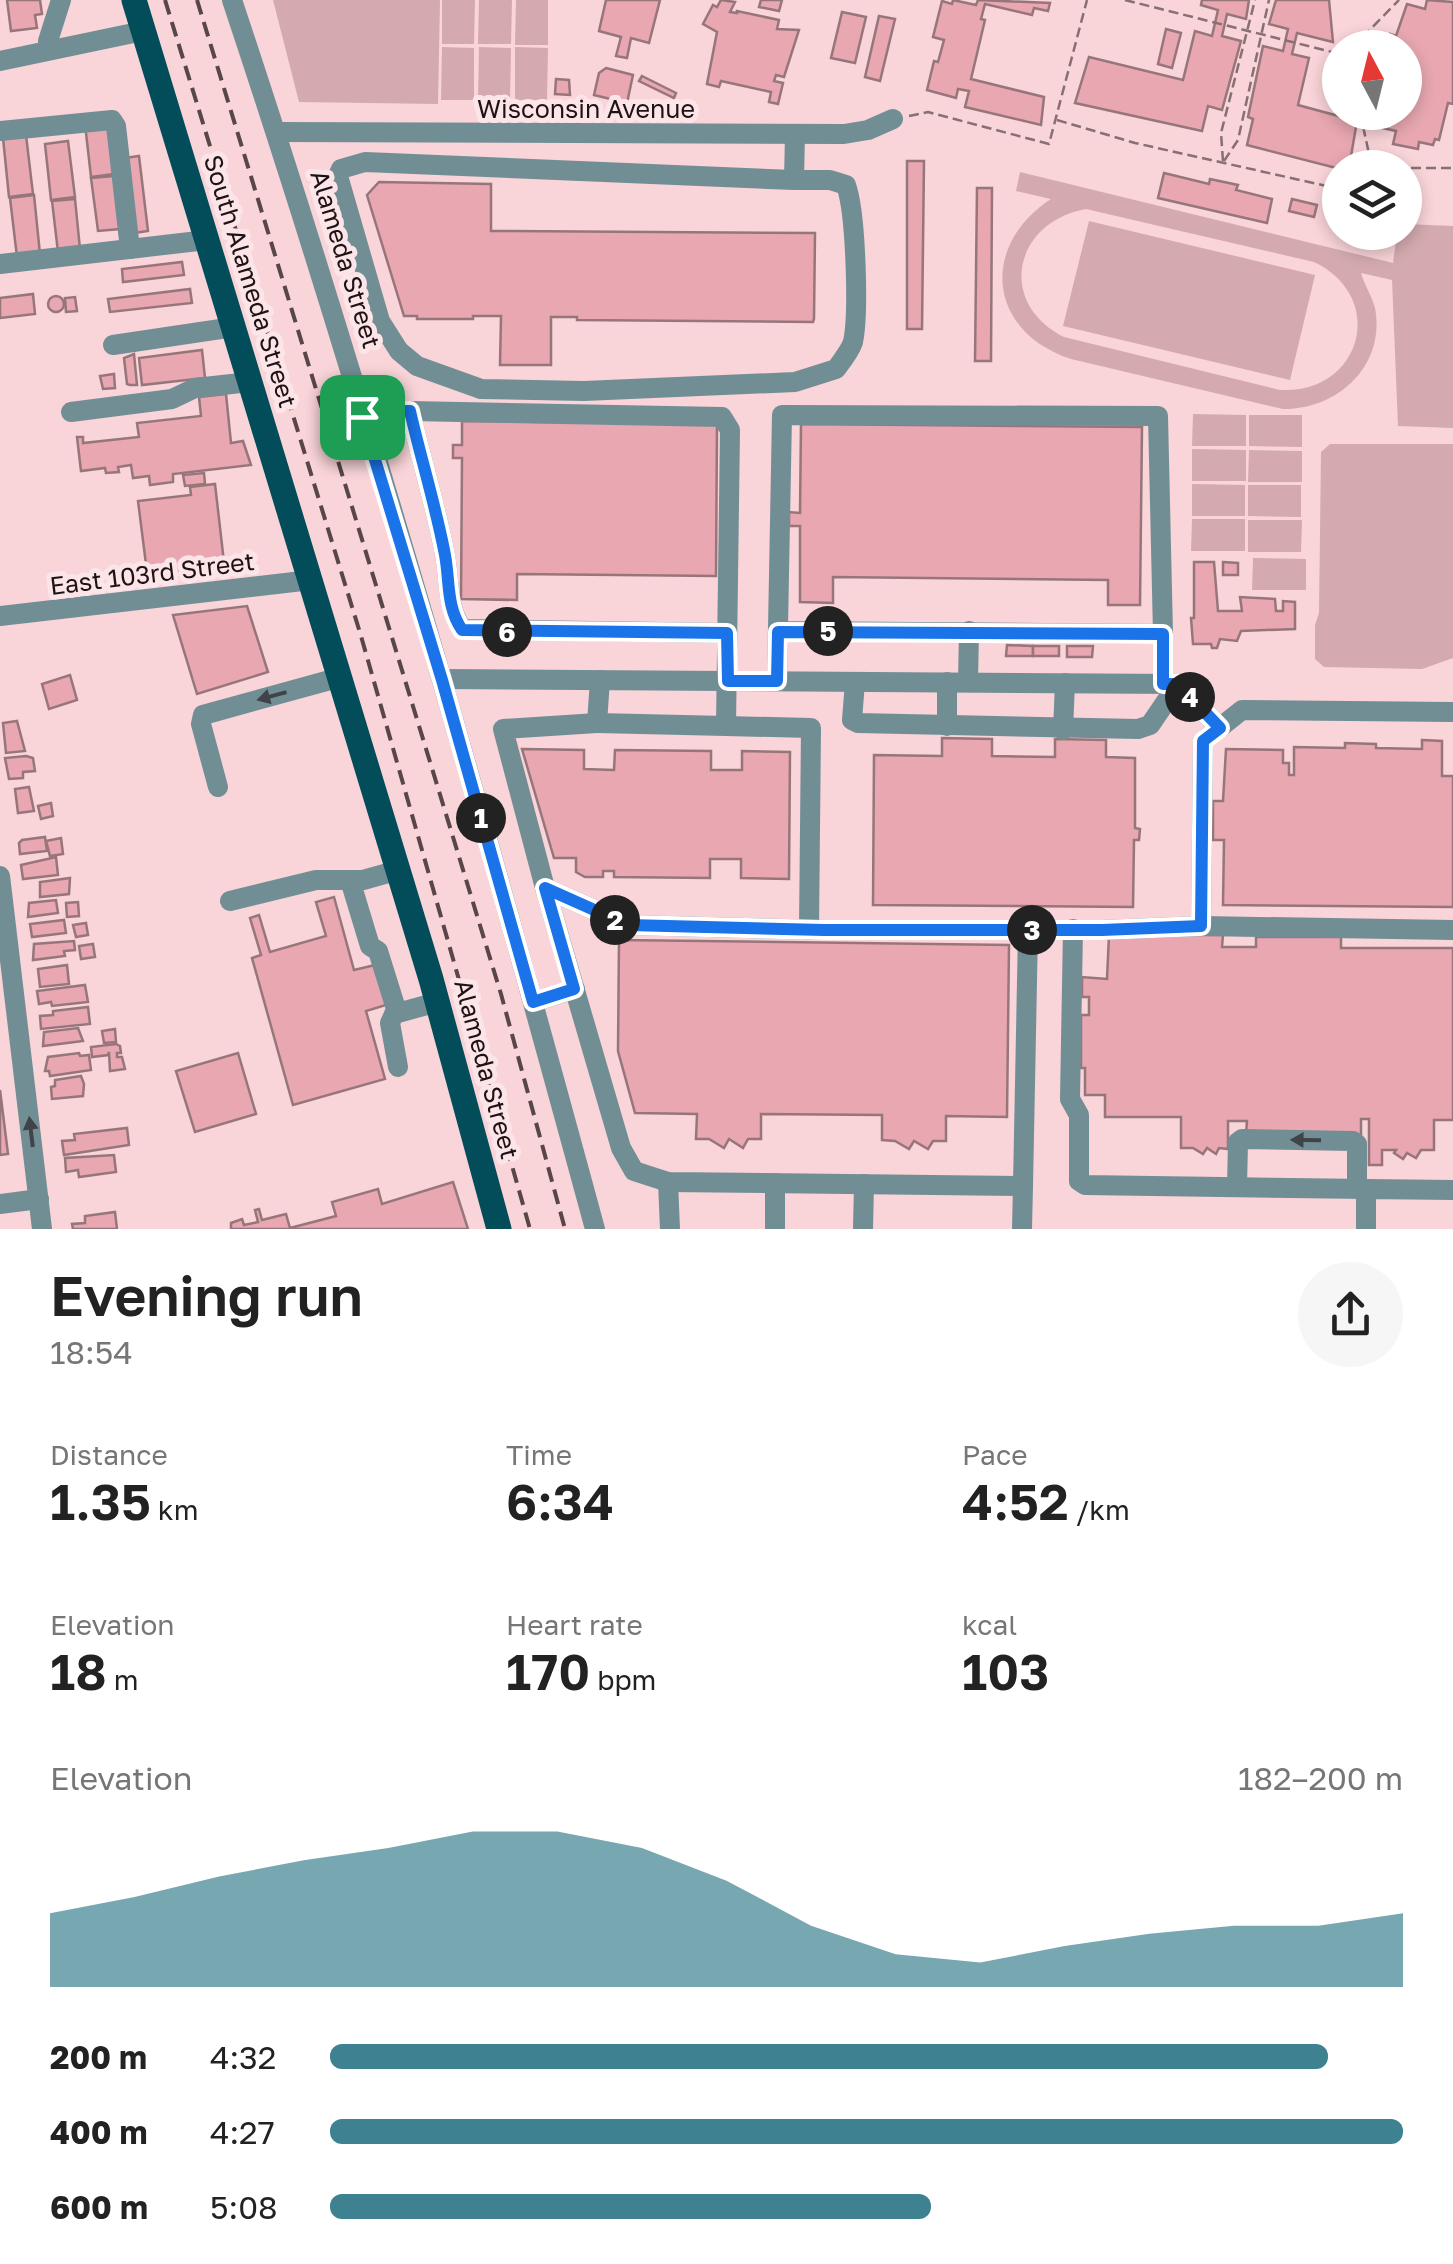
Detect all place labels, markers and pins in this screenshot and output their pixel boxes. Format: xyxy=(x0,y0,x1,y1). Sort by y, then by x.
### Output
pin xyxy=(320,375,405,460)
pin: 5 xyxy=(803,606,853,656)
pin: 6 xyxy=(482,607,532,657)
pin: 4 xyxy=(1165,672,1215,722)
pin: 1 xyxy=(456,793,506,843)
pin: 2 xyxy=(590,895,640,945)
pin: 3 xyxy=(1007,905,1057,955)

